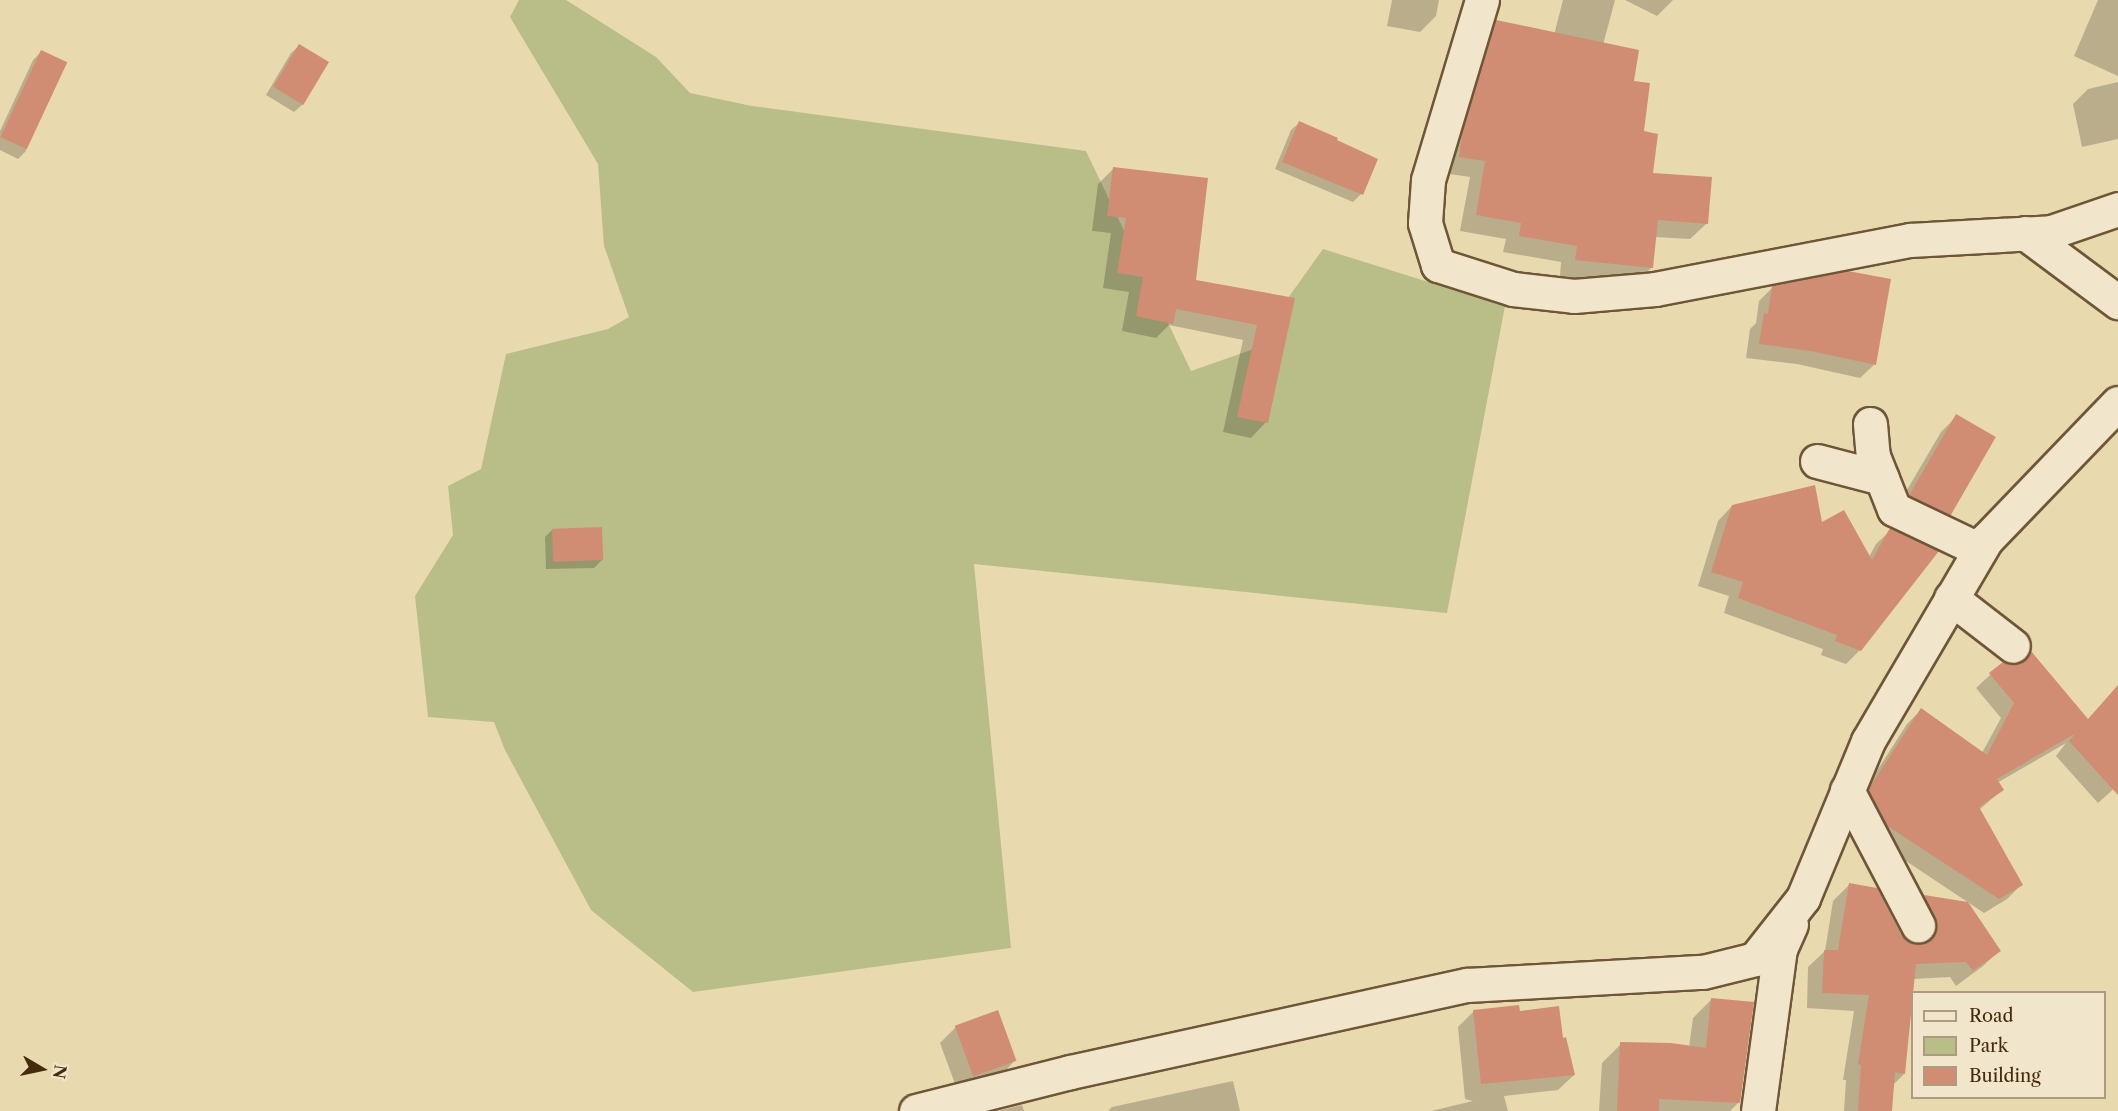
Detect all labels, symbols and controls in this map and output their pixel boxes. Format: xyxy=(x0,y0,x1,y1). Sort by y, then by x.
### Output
legend xyxy=(1911,991,2106,1099)
text: Road xyxy=(1969,1005,2014,1027)
text: Park xyxy=(1969,1035,2008,1057)
north arrow xyxy=(12,1039,72,1099)
text: N xyxy=(49,1063,71,1080)
text: Building xyxy=(1969,1065,2041,1087)

